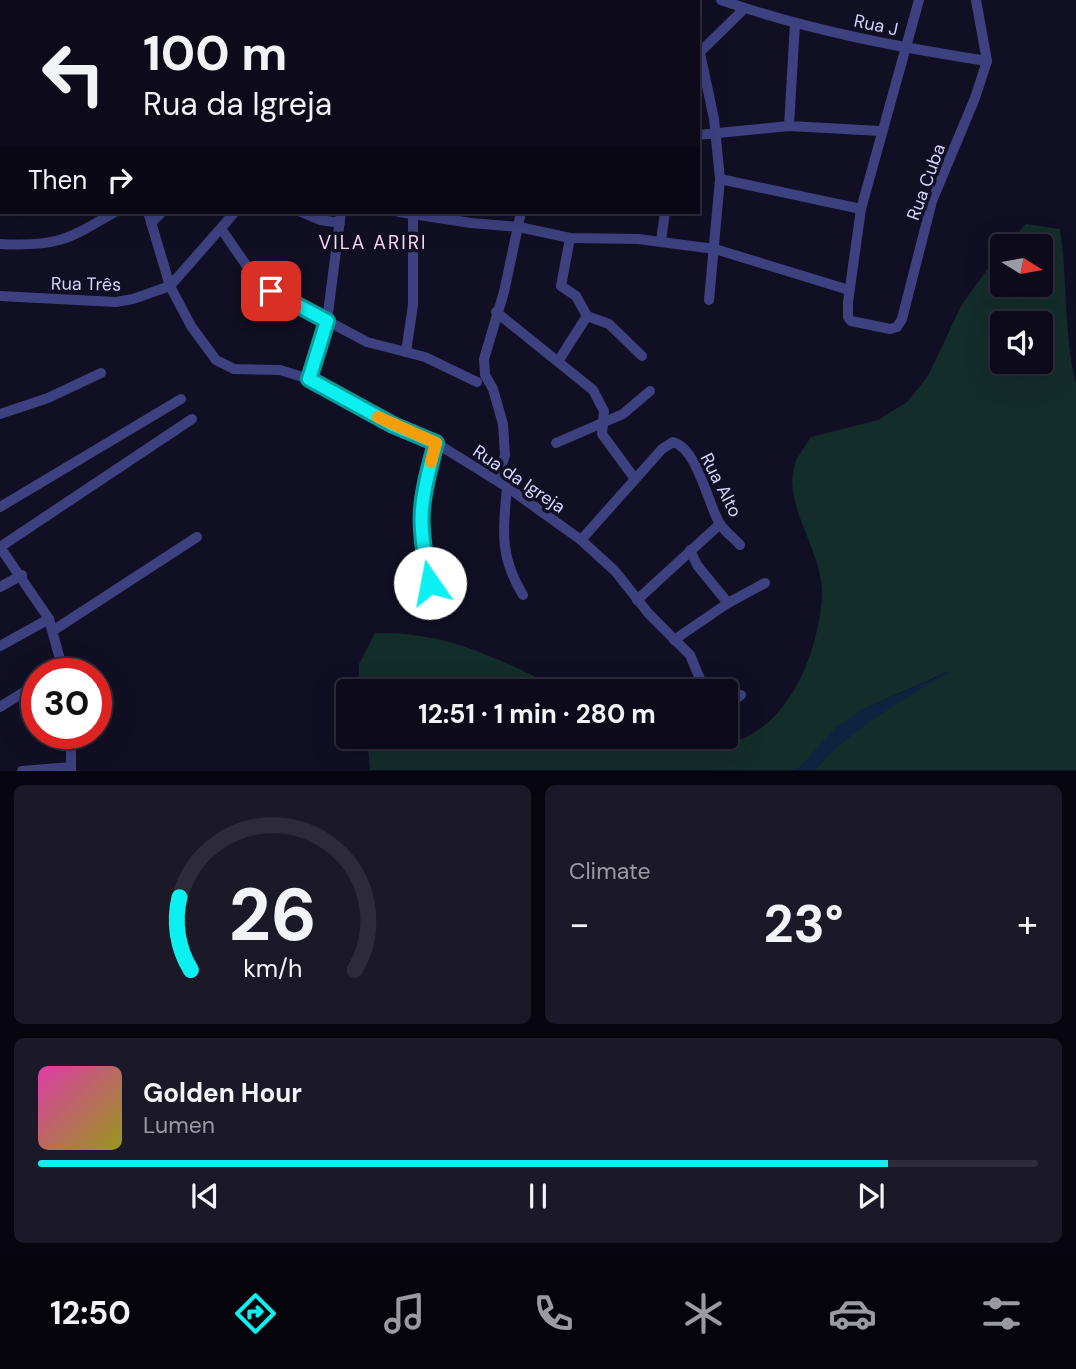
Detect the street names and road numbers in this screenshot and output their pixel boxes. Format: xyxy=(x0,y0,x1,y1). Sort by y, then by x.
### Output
street label: Rua J xyxy=(852,9,900,41)
street label: Rua Cuba xyxy=(901,140,951,224)
street label: Rua Três xyxy=(51,271,121,297)
street label: Rua da Igreja xyxy=(468,439,570,519)
street label: Rua Alto xyxy=(695,449,747,521)

